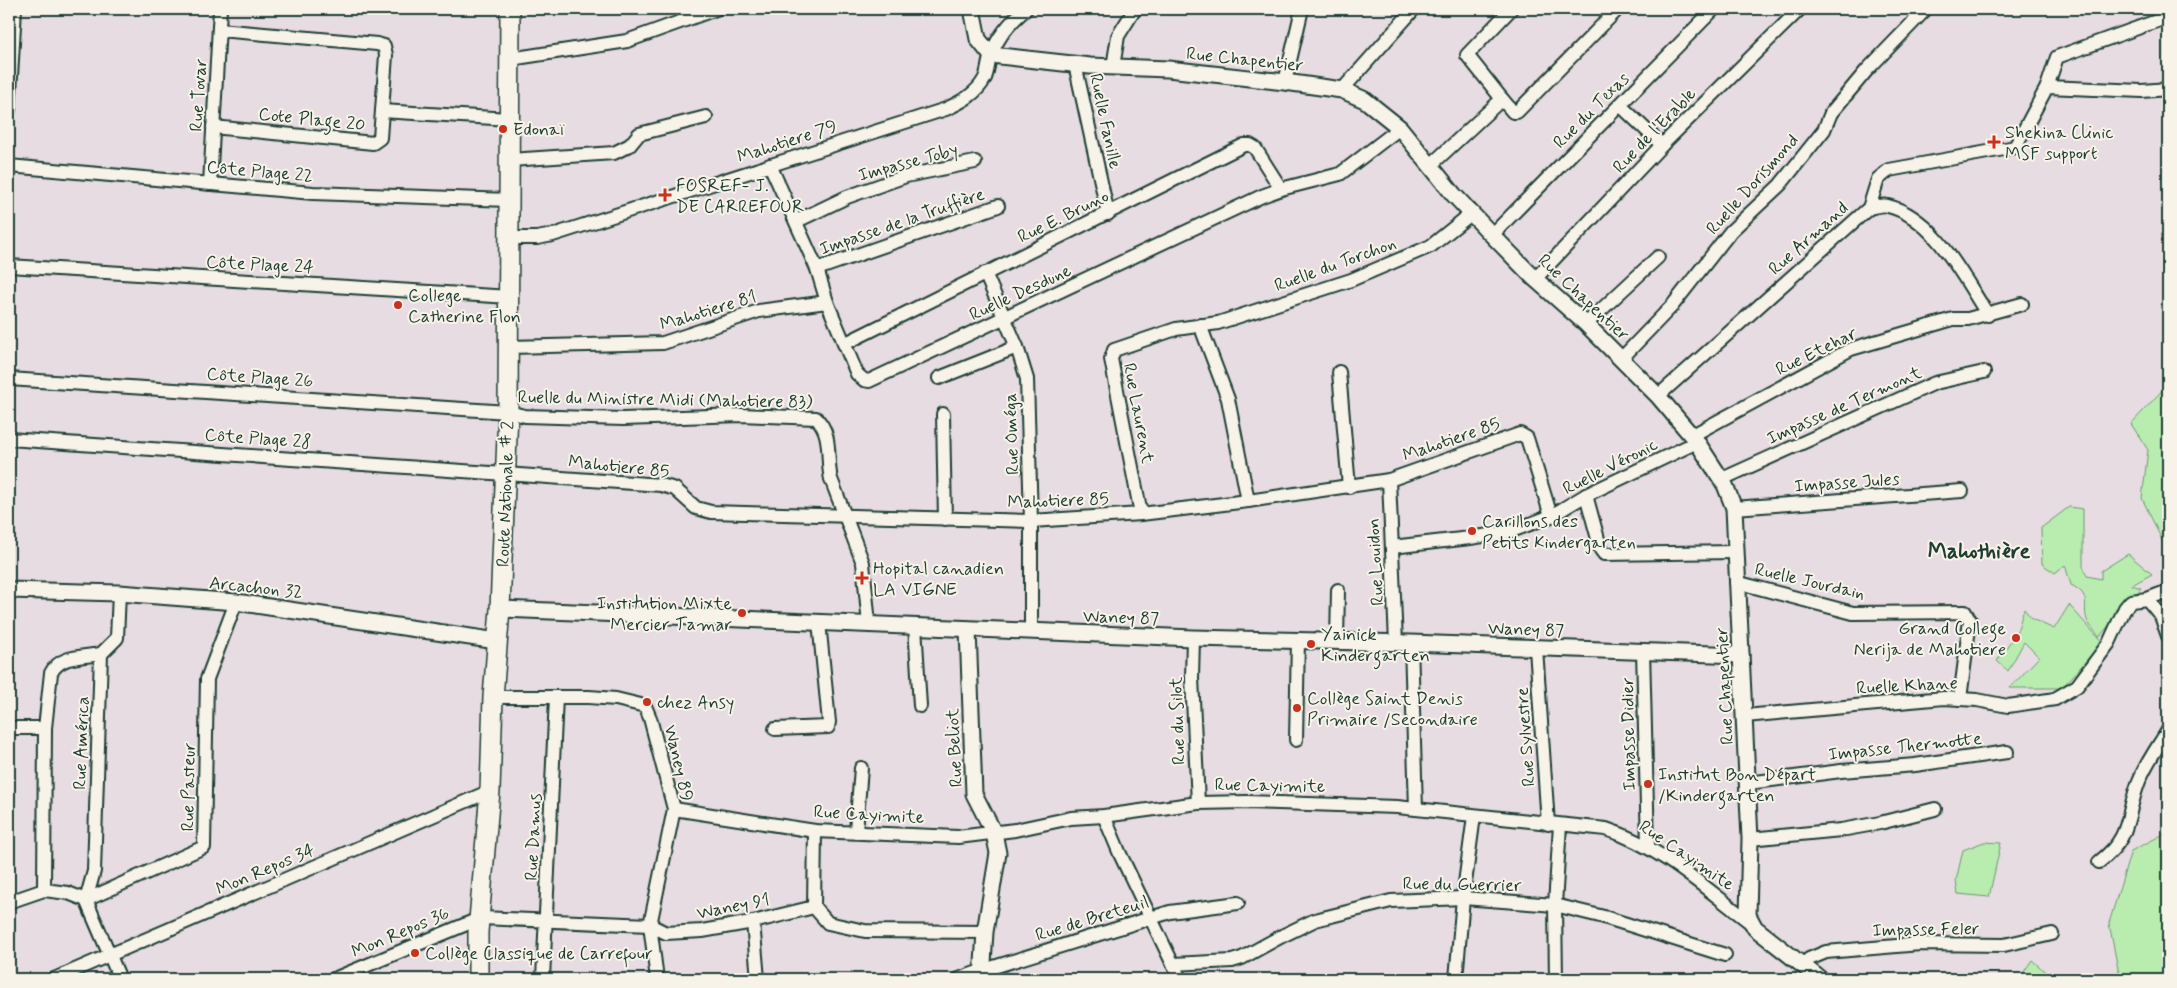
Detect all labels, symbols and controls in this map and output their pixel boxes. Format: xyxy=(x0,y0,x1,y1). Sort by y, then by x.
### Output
street label: Rue Chapentier xyxy=(1185,42,1305,78)
street label: Rue Tovar xyxy=(184,57,214,132)
street label: Rue du Texas xyxy=(1548,67,1635,154)
street label: Ruelle Fanille xyxy=(1083,71,1127,171)
street label: Rue de l'Erable xyxy=(1608,83,1702,179)
street label: Cote Plage 20 xyxy=(257,102,366,140)
street label: Mahotiere 79 xyxy=(734,115,840,169)
place label: Edonaï xyxy=(513,118,565,142)
place label: Shekina Clinic MSF support xyxy=(2005,121,2114,166)
marker: Edonaï xyxy=(497,123,509,135)
street label: Ruelle Dorismond xyxy=(1701,129,1804,240)
marker: Shekina Clinic MSF support xyxy=(1987,135,2001,149)
street label: Impasse Toby xyxy=(856,138,961,188)
street label: Côte Plage 22 xyxy=(206,155,314,189)
place label: FOSREF- J. DE CARREFOUR xyxy=(676,174,805,219)
street label: Impasse de la Truffière xyxy=(817,182,988,261)
street label: Rue E. Bruno xyxy=(1014,184,1113,249)
marker: FOSREF- J. DE CARREFOUR xyxy=(658,188,672,202)
street label: Rue Armand xyxy=(1764,196,1854,281)
street label: Ruelle du Torchon xyxy=(1271,232,1400,298)
street label: Rue Chapentier xyxy=(1532,249,1635,347)
street label: Côte Plage 24 xyxy=(205,250,315,280)
street label: Ruelle Desdune xyxy=(965,259,1075,327)
place label: College Catherine Flon xyxy=(408,284,521,329)
street label: Mahotiere 81 xyxy=(657,285,760,337)
marker: College Catherine Flon xyxy=(392,299,404,311)
street label: Rue Etehar xyxy=(1772,322,1862,382)
street label: Rue Laurent xyxy=(1117,361,1160,466)
street label: Impasse de Termont xyxy=(1763,361,1926,451)
street label: Côte Plage 26 xyxy=(206,362,314,394)
street label: Ruelle du Ministre Midi (Mahotiere 83) xyxy=(517,385,813,415)
street label: Rue Oméga xyxy=(999,393,1025,475)
street label: Mahotiere 85 xyxy=(1399,412,1503,468)
street label: Route Nationale # 2 xyxy=(491,420,521,567)
street label: Côte Plage 28 xyxy=(204,423,312,455)
street label: Ruelle Véronic xyxy=(1559,433,1662,501)
street label: Mahotiere 85 xyxy=(567,450,671,484)
street label: Impasse Jules xyxy=(1794,467,1901,499)
street label: Mahotiere 85 xyxy=(1007,487,1109,515)
place label: Carillons des Petits Kindergarten xyxy=(1482,510,1636,555)
street label: Rue Louidon xyxy=(1362,517,1390,606)
marker: Carillons des Petits Kindergarten xyxy=(1466,525,1478,537)
district label: Mahothière xyxy=(1928,538,2031,566)
place label: Hopital canadien LA VIGNE xyxy=(873,557,1004,602)
street label: Ruelle Jourdain xyxy=(1752,558,1867,606)
street label: Arcachon 32 xyxy=(208,571,304,605)
marker: Hopital canadien LA VIGNE xyxy=(855,571,869,585)
place label: Institution Mixte Mercier Tamar xyxy=(597,592,732,637)
street label: Waney 87 xyxy=(1082,605,1159,631)
marker: Institution Mixte Mercier Tamar xyxy=(736,607,748,619)
street label: Waney 87 xyxy=(1487,617,1564,643)
place label: Grand College Nerija de Mahotiere xyxy=(1854,617,2006,662)
place label: Yainick Kindergarten xyxy=(1321,623,1430,670)
street label: Rue Chapentier xyxy=(1710,626,1740,745)
marker: Grand College Nerija de Mahotiere xyxy=(2010,632,2022,644)
marker: Yainick Kindergarten xyxy=(1305,638,1317,650)
street label: Ruelle Khane xyxy=(1856,671,1958,701)
street label: Rue du Silot xyxy=(1164,676,1192,765)
street label: Impasse Didier xyxy=(1616,677,1642,791)
street label: Rue Sylvestre xyxy=(1511,686,1541,787)
place label: Collège Saint Denis Primaire /Secondaire xyxy=(1307,687,1478,732)
place label: chez Ansy xyxy=(657,691,734,715)
street label: Rue América xyxy=(68,696,96,790)
marker: chez Ansy xyxy=(641,696,653,708)
marker: Collège Saint Denis Primaire /Secondaire xyxy=(1291,702,1303,714)
street label: Rue Beliot xyxy=(941,707,969,788)
street label: Waney 89 xyxy=(658,723,698,804)
street label: Impasse Thermotte xyxy=(1827,727,1983,767)
street label: Rue Pasteur xyxy=(176,742,202,832)
place label: Institut Bon Départ /Kindergarten xyxy=(1658,763,1816,810)
street label: Rue Cayimite xyxy=(1214,773,1326,799)
marker: Institut Bon Départ /Kindergarten xyxy=(1642,778,1654,790)
street label: Rue Damus xyxy=(520,793,548,881)
street label: Rue Cayimite xyxy=(813,800,925,830)
street label: Rue Cayimite xyxy=(1634,815,1739,897)
street label: Mon Repos 34 xyxy=(212,838,319,902)
street label: Rue du Guerrier xyxy=(1402,872,1522,898)
street label: Waney 91 xyxy=(695,888,772,926)
street label: Rue de Breteuil xyxy=(1033,890,1152,948)
street label: Mon Repos 36 xyxy=(348,902,453,964)
street label: Impasse Feler xyxy=(1872,917,1980,943)
place label: Collège Classique de Carrefour xyxy=(425,942,653,968)
marker: Collège Classique de Carrefour xyxy=(409,947,421,959)

